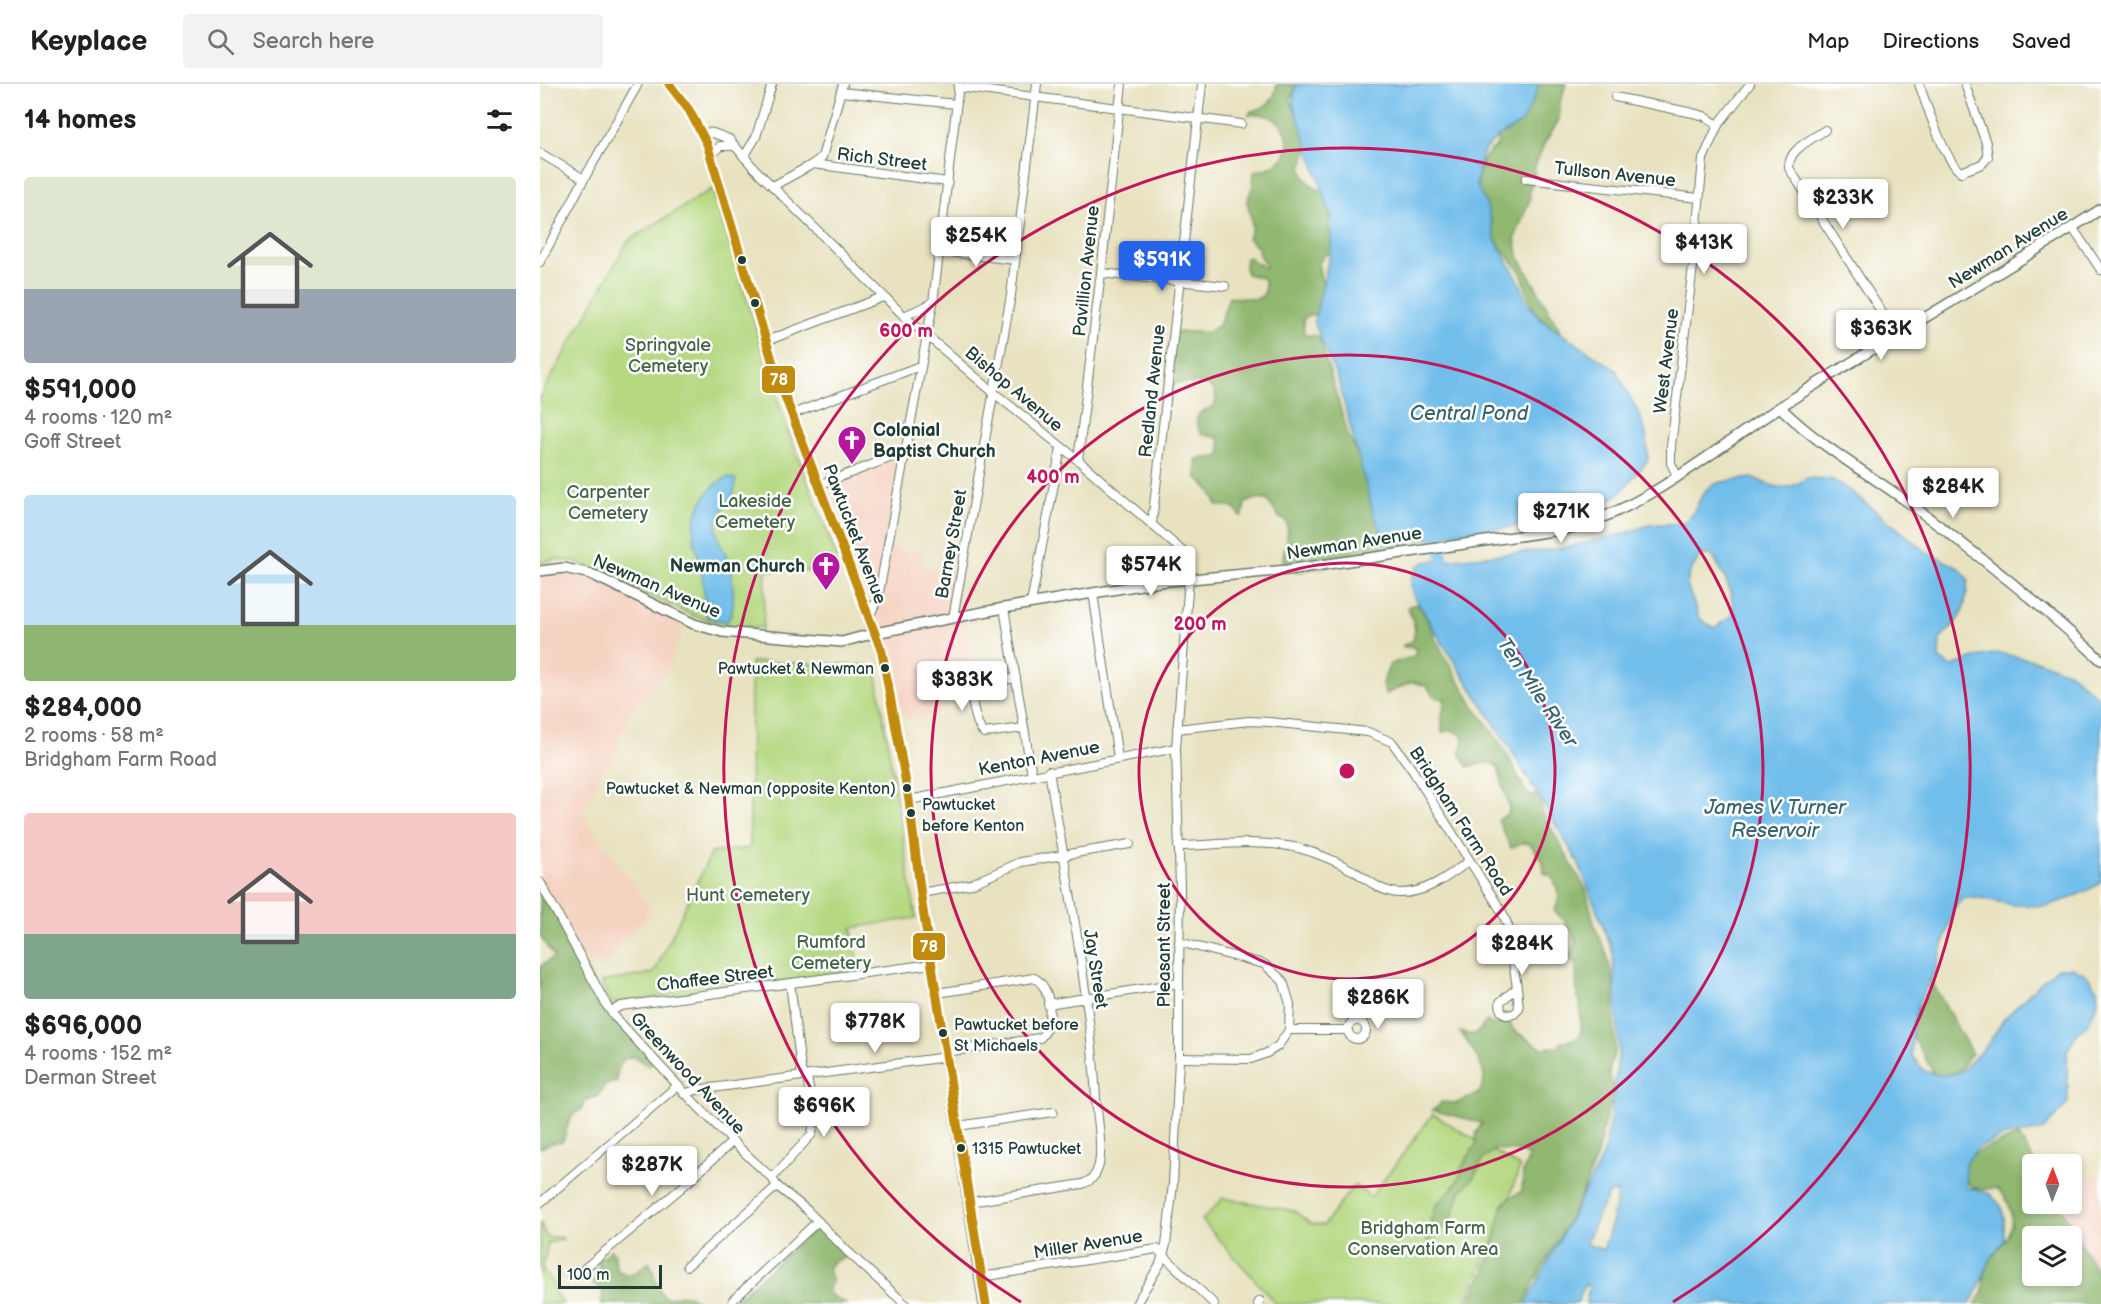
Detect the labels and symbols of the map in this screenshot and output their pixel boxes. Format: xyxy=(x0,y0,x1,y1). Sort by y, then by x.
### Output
street label: Rich Street xyxy=(836,144,929,175)
street label: Tullson Avenue xyxy=(1553,158,1677,191)
pin: $233K xyxy=(1801,179,1885,230)
street label: Newman Avenue xyxy=(1945,203,2072,294)
street label: Pavillion Avenue xyxy=(1069,204,1104,338)
pin: $254K xyxy=(934,217,1018,268)
pin: $413K xyxy=(1662,224,1746,275)
pin: $591K xyxy=(1120,241,1204,292)
unlabelled marker xyxy=(736,254,748,266)
unlabelled marker xyxy=(749,297,761,309)
street label: West Avenue xyxy=(1650,307,1683,415)
pin: $363K xyxy=(1839,310,1923,361)
text: 600 m xyxy=(879,321,933,342)
street label: Redland Avenue xyxy=(1135,323,1170,459)
park label: Springvale Cemetery xyxy=(625,335,711,377)
street label: Bishop Avenue xyxy=(960,342,1067,437)
line badge: 78 xyxy=(761,365,796,394)
text: 78 xyxy=(770,371,788,390)
water label: Central Pond xyxy=(1410,402,1529,426)
place label: Colonial Baptist Church xyxy=(873,420,996,462)
church icon: Colonial Baptist Church xyxy=(836,424,868,466)
street label: Pawtucket Avenue xyxy=(818,461,891,607)
text: 400 m xyxy=(1026,467,1080,488)
pin: $284K xyxy=(1911,468,1995,519)
park label: Carpenter Cemetery xyxy=(567,482,650,524)
street label: Barney Street xyxy=(932,487,972,600)
park label: Lakeside Cemetery xyxy=(715,491,796,533)
pin: $271K xyxy=(1519,493,1603,544)
street label: Newman Avenue xyxy=(1285,522,1424,565)
pin: $574K xyxy=(1109,546,1193,597)
street label: Newman Avenue xyxy=(590,550,724,623)
church icon: Newman Church xyxy=(810,550,842,592)
place label: Newman Church xyxy=(670,556,805,577)
text: 200 m xyxy=(1173,614,1227,635)
water label: Ten Mile River xyxy=(1492,633,1584,753)
place label: Pawtucket & Newman xyxy=(718,660,874,679)
pin: $383K xyxy=(920,661,1004,712)
marker: Pawtucket & Newman xyxy=(879,662,891,674)
street label: Kenton Avenue xyxy=(977,736,1102,781)
street label: Bridgham Farm Road xyxy=(1404,743,1517,900)
centre of rings xyxy=(1337,761,1357,781)
place label: Pawtucket & Newman (opposite Kenton) xyxy=(606,780,896,799)
marker: Pawtucket & Newman (opposite Kenton) xyxy=(901,782,913,794)
place label: Pawtucket before Kenton xyxy=(922,796,1024,836)
water label: James V. Turner Reservoir xyxy=(1703,796,1847,843)
marker: Pawtucket before Kenton xyxy=(905,807,917,819)
street label: Pleasant Street xyxy=(1154,882,1175,1007)
park label: Hunt Cemetery xyxy=(686,885,811,906)
pin: $284K xyxy=(1480,925,1564,976)
street label: Jay Street xyxy=(1079,928,1112,1011)
park label: Rumford Cemetery xyxy=(791,932,872,974)
line badge: 78 xyxy=(912,932,946,961)
text: 78 xyxy=(920,938,938,957)
street label: Chaffee Street xyxy=(656,961,775,996)
pin: $286K xyxy=(1336,979,1420,1030)
pin: $778K xyxy=(833,1003,917,1054)
street label: Greenwood Avenue xyxy=(626,1008,750,1139)
place label: Pawtucket before St Michaels xyxy=(954,1016,1079,1056)
marker: Pawtucket before St Michaels xyxy=(937,1027,949,1039)
pin: $696K xyxy=(782,1087,866,1138)
place label: 1315 Pawtucket xyxy=(972,1140,1081,1159)
marker: 1315 Pawtucket xyxy=(955,1142,967,1154)
pin: $287K xyxy=(610,1146,694,1197)
north arrow xyxy=(2022,1154,2082,1214)
park label: Bridgham Farm Conservation Area xyxy=(1348,1218,1498,1260)
street label: Miller Avenue xyxy=(1032,1225,1144,1263)
scale bar xyxy=(558,1262,662,1290)

